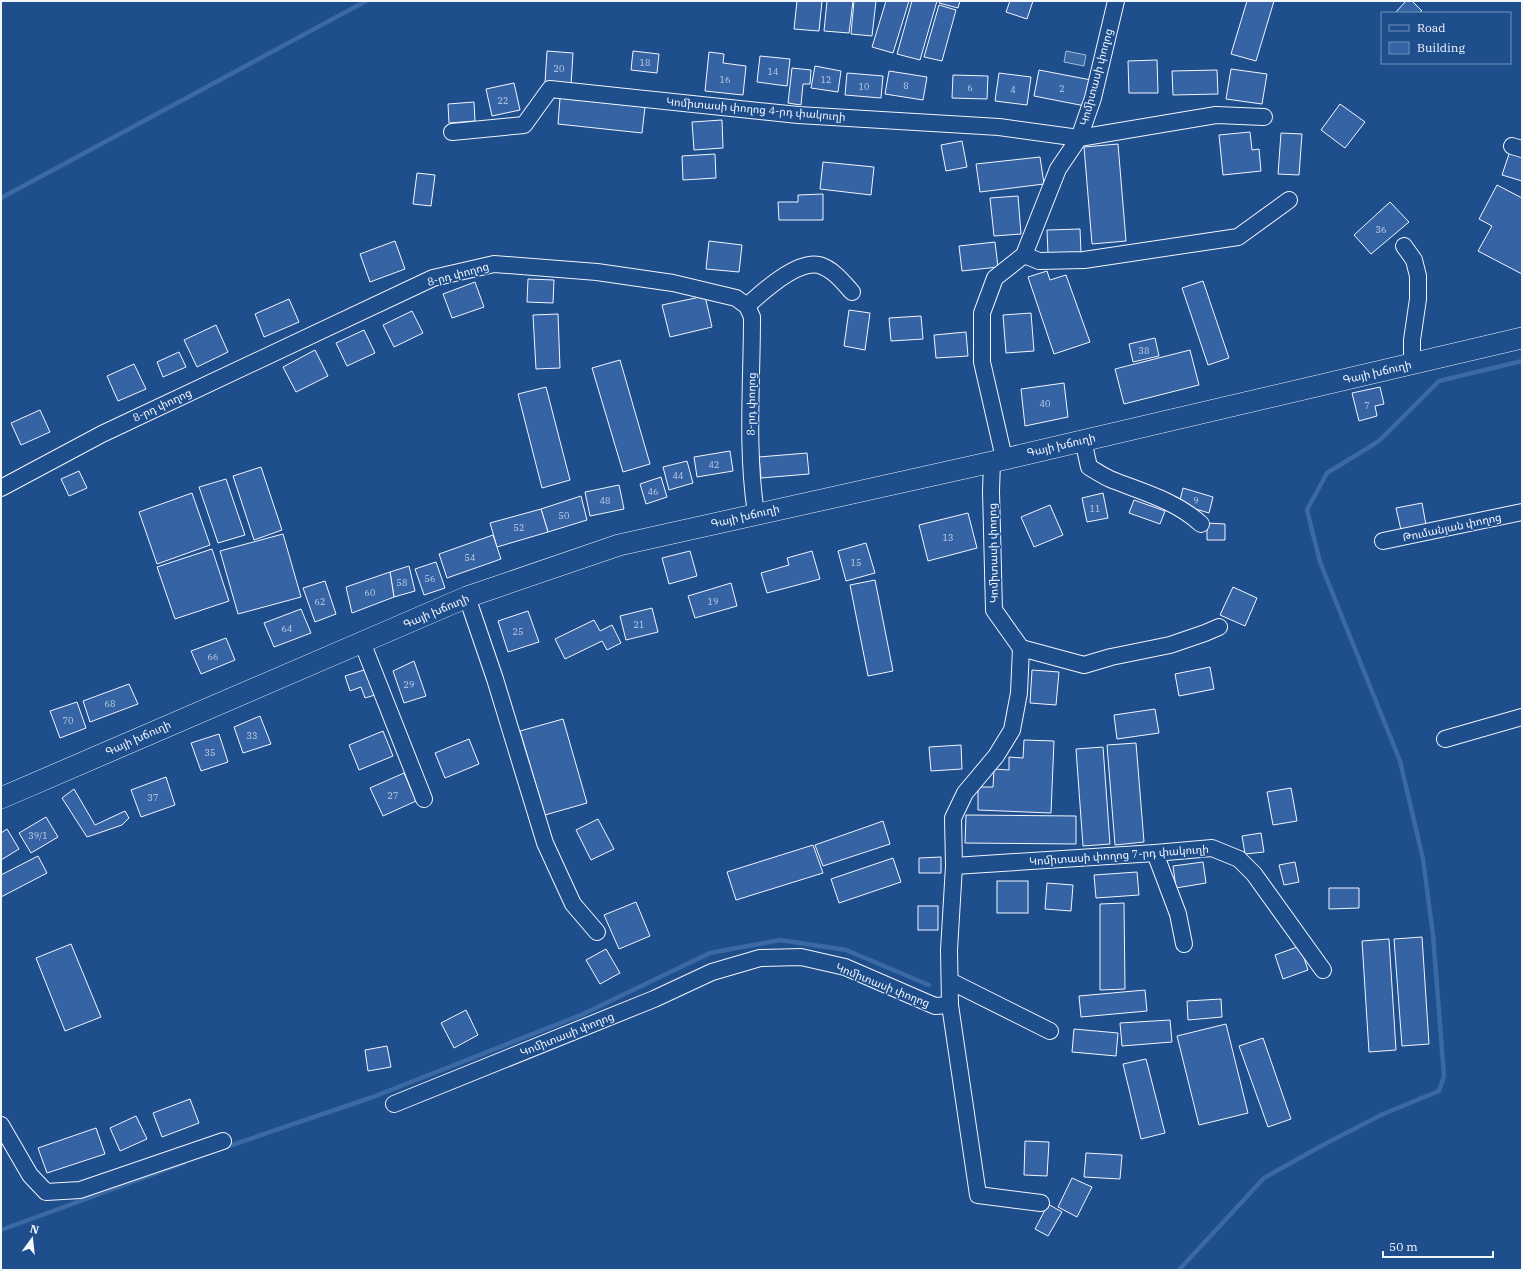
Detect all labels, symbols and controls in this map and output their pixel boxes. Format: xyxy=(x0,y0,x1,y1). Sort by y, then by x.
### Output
legend xyxy=(1381,12,1511,64)
text: Road xyxy=(1417,20,1446,35)
street label: Կոմիտասի փողոց xyxy=(1076,27,1116,127)
text: Building xyxy=(1417,40,1465,55)
house number: 18 xyxy=(640,57,650,68)
house number: 20 xyxy=(554,63,564,74)
house number: 14 xyxy=(768,66,778,77)
house number: 16 xyxy=(720,74,730,85)
house number: 12 xyxy=(821,74,831,85)
house number: 8 xyxy=(903,80,909,91)
house number: 10 xyxy=(859,81,869,92)
house number: 6 xyxy=(967,82,973,93)
house number: 2 xyxy=(1059,83,1065,94)
house number: 4 xyxy=(1010,84,1016,95)
street label: Կոմիտասի փողոց 4-րդ փակուղի xyxy=(666,94,846,124)
house number: 22 xyxy=(498,95,508,106)
house number: 36 xyxy=(1376,224,1386,235)
street label: 8-րդ փողոց xyxy=(426,259,490,289)
house number: 38 xyxy=(1139,345,1149,356)
street label: Գայի խճուղի xyxy=(1341,357,1413,387)
street label: 8-րդ փողոց xyxy=(743,372,759,436)
street label: 8-րդ փողոց xyxy=(130,385,194,425)
house number: 40 xyxy=(1040,398,1050,409)
house number: 7 xyxy=(1364,400,1370,411)
street label: Գայի խճուղի xyxy=(1025,430,1097,460)
house number: 42 xyxy=(709,459,719,470)
house number: 44 xyxy=(673,470,683,481)
house number: 46 xyxy=(648,486,658,497)
house number: 48 xyxy=(600,495,610,506)
house number: 9 xyxy=(1193,495,1199,506)
street label: Գայի խճուղի xyxy=(709,501,781,531)
street label: Կոմիտասի փողոց xyxy=(985,503,1001,603)
house number: 11 xyxy=(1090,503,1100,514)
house number: 50 xyxy=(559,510,569,521)
street label: Թումանյան փողոց xyxy=(1401,510,1503,544)
house number: 52 xyxy=(514,522,524,533)
house number: 13 xyxy=(943,532,953,543)
house number: 54 xyxy=(465,552,475,563)
house number: 15 xyxy=(851,557,861,568)
house number: 56 xyxy=(425,573,435,584)
house number: 58 xyxy=(397,577,407,588)
house number: 60 xyxy=(365,587,375,598)
street label: Գայի խճուղի xyxy=(401,591,471,631)
house number: 62 xyxy=(315,596,325,607)
house number: 19 xyxy=(708,596,718,607)
house number: 21 xyxy=(634,619,644,630)
house number: 64 xyxy=(282,623,292,634)
house number: 25 xyxy=(513,626,523,637)
house number: 66 xyxy=(208,651,218,662)
house number: 29 xyxy=(404,679,414,690)
house number: 68 xyxy=(105,698,115,709)
house number: 70 xyxy=(63,715,73,726)
street label: Գայի խճուղի xyxy=(103,717,173,759)
house number: 33 xyxy=(247,730,257,741)
house number: 35 xyxy=(205,747,215,758)
house number: 27 xyxy=(388,790,398,801)
house number: 37 xyxy=(148,792,158,803)
house number: 39/1 xyxy=(28,830,48,841)
street label: Կոմիտասի փողոց 7-րդ փակուղի xyxy=(1029,842,1209,868)
street label: Կոմիտասի փողոց xyxy=(834,960,932,1010)
street label: Կոմիտասի փողոց xyxy=(518,1009,616,1059)
north arrow xyxy=(12,1219,52,1259)
text: N xyxy=(29,1221,41,1237)
scale bar xyxy=(1383,1233,1493,1259)
text: 50 m xyxy=(1389,1239,1418,1254)

